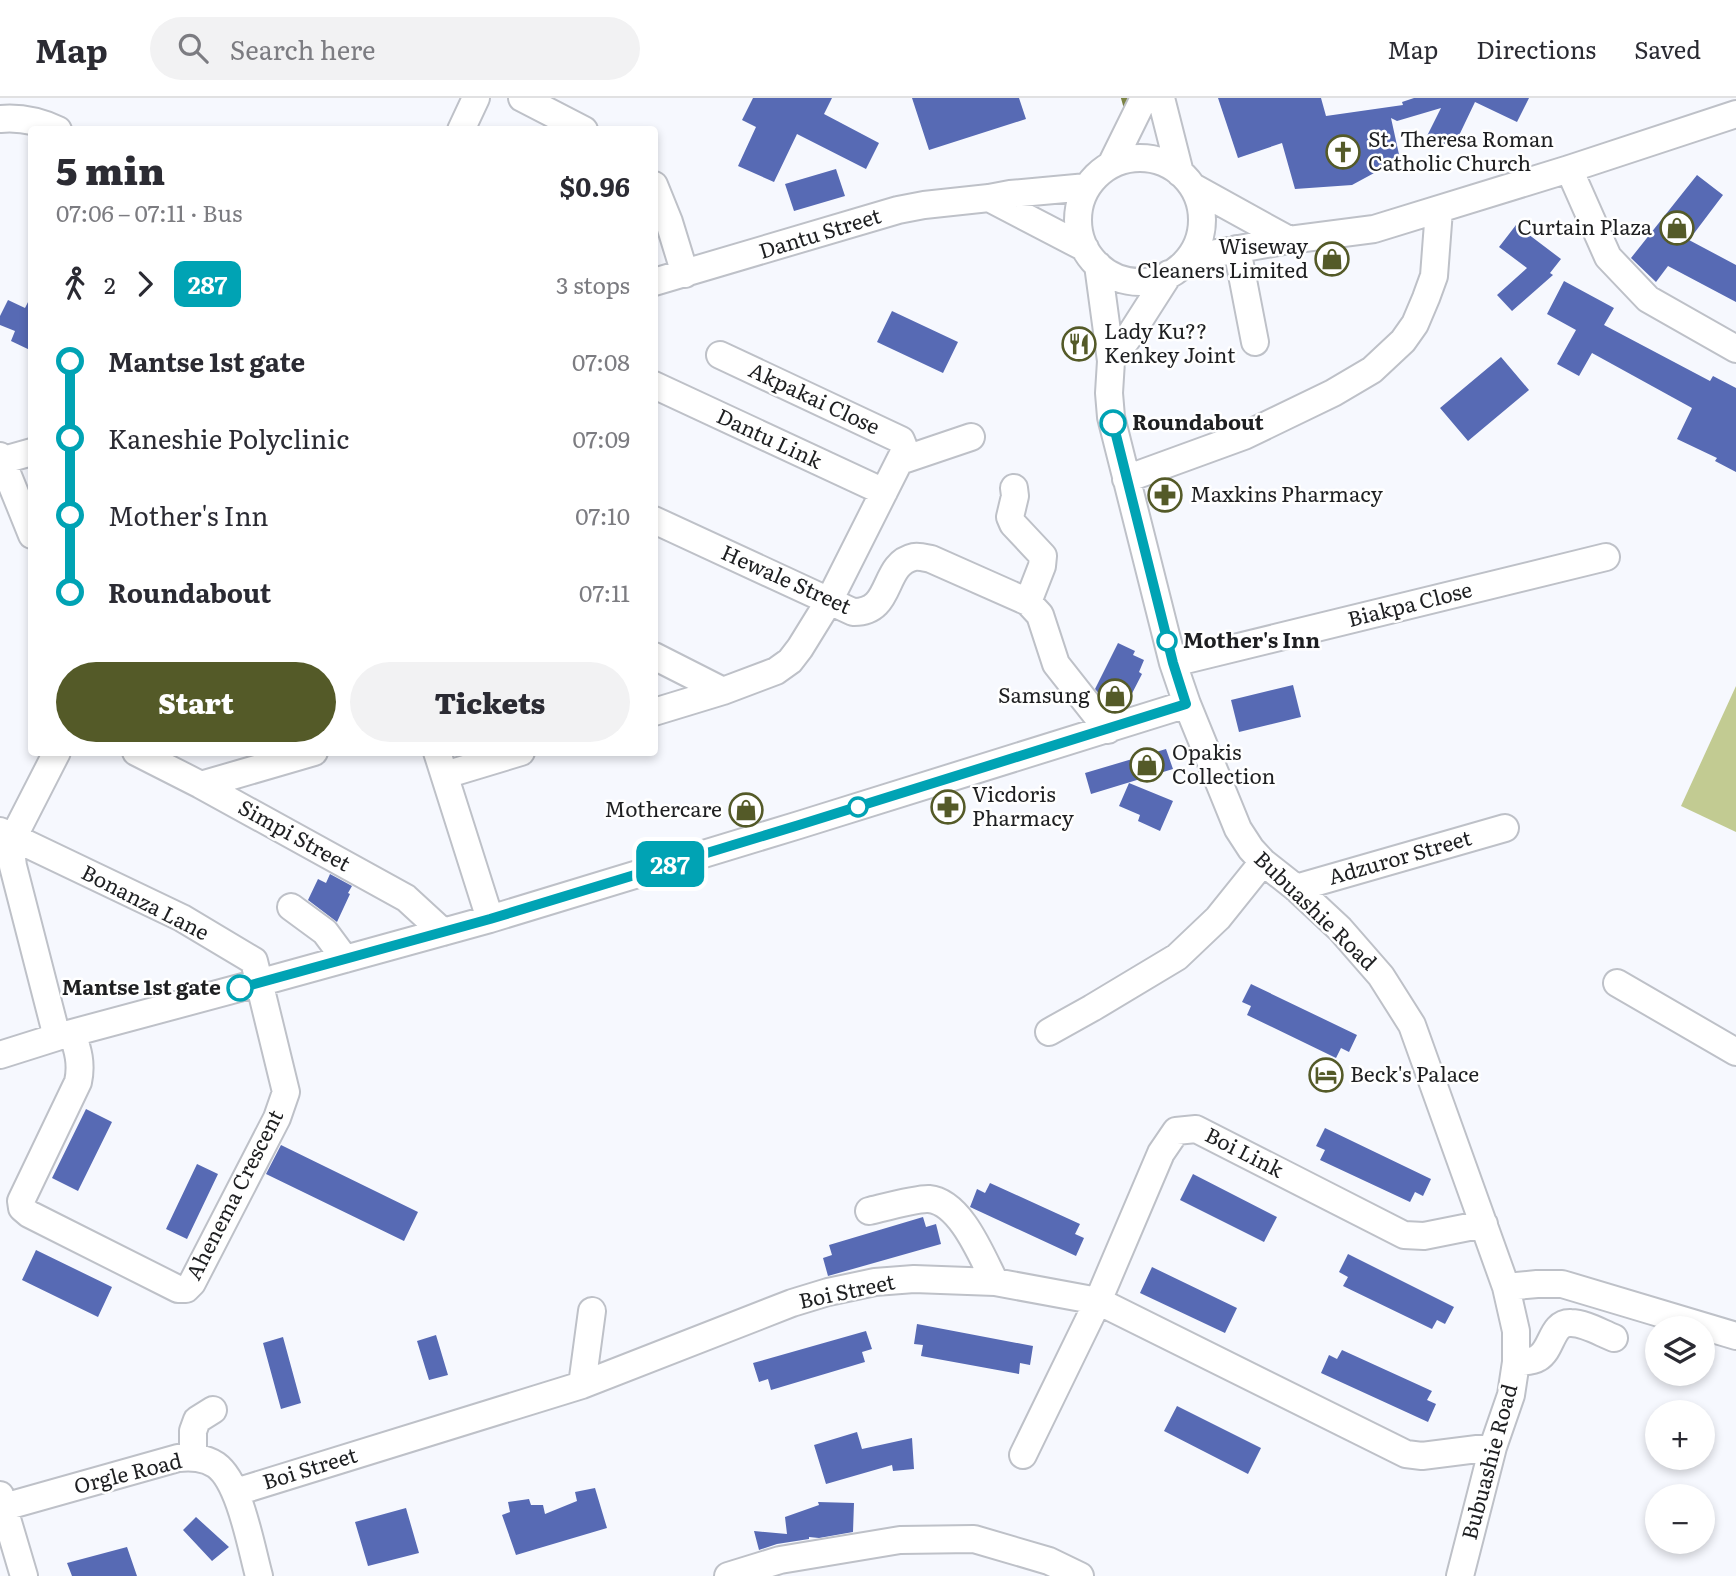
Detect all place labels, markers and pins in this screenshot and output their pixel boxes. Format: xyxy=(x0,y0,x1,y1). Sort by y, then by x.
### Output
place label: St. Theresa Roman Catholic Church xyxy=(1368,122,1554,177)
church icon: St. Theresa Roman Catholic Church xyxy=(1324,133,1362,171)
shop icon: Curtain Plaza xyxy=(1658,209,1696,247)
place label: Curtain Plaza xyxy=(1517,210,1653,241)
place label: Wiseway Cleaners Limited xyxy=(1137,229,1309,284)
shop icon: Wiseway Cleaners Limited xyxy=(1313,240,1351,278)
place label: Lady Ku?? Kenkey Joint xyxy=(1104,314,1236,369)
restaurant icon: Lady Ku?? Kenkey Joint xyxy=(1060,325,1098,363)
place label: Roundabout xyxy=(1132,405,1265,436)
marker: Roundabout xyxy=(1100,410,1126,436)
pharmacy icon: Maxkins Pharmacy xyxy=(1146,476,1184,514)
place label: Maxkins Pharmacy xyxy=(1190,477,1384,508)
place label: Mother's Inn xyxy=(1183,623,1321,654)
marker: Mother's Inn xyxy=(1157,631,1177,651)
shop icon: Samsung xyxy=(1096,677,1134,715)
place label: Samsung xyxy=(998,678,1090,709)
place label: Opakis Collection xyxy=(1172,735,1275,790)
shop icon: Opakis Collection xyxy=(1128,746,1166,784)
place label: Vicdoris Pharmacy xyxy=(972,777,1075,832)
pharmacy icon: Vicdoris Pharmacy xyxy=(929,788,967,826)
shop icon: Mothercare xyxy=(727,791,765,829)
place label: Mothercare xyxy=(604,792,722,823)
unlabelled marker xyxy=(848,797,868,817)
place label: Mantse 1st gate xyxy=(62,970,221,1001)
marker: Mantse 1st gate xyxy=(227,975,253,1001)
hotel icon: Beck's Palace xyxy=(1307,1056,1345,1094)
place label: Beck's Palace xyxy=(1350,1057,1479,1088)

